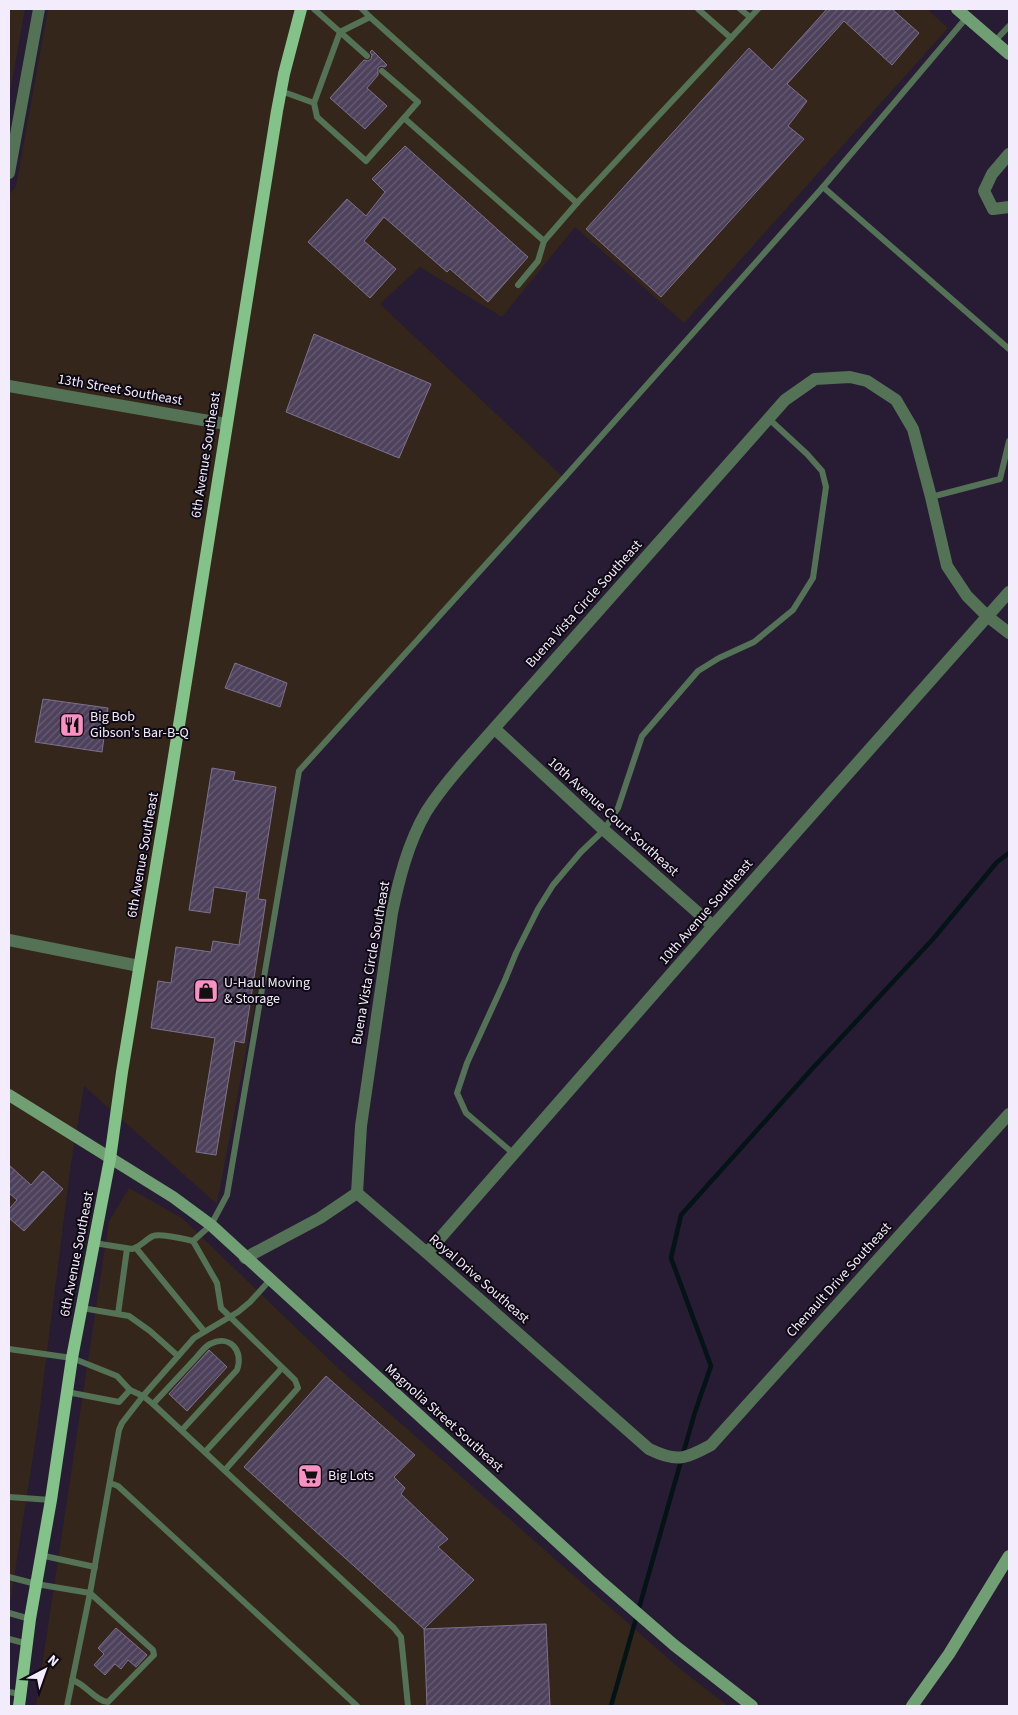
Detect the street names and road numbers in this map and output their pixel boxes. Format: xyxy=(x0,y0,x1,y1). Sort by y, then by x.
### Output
street label: 13th Street Southeast xyxy=(56,369,184,411)
street label: 6th Avenue Southeast xyxy=(186,390,226,519)
street label: Buena Vista Circle Southeast xyxy=(521,535,647,672)
street label: 10th Avenue Court Southeast xyxy=(543,753,683,881)
street label: 6th Avenue Southeast xyxy=(122,790,164,919)
street label: 10th Avenue Southeast xyxy=(654,855,758,969)
street label: Buena Vista Circle Southeast xyxy=(347,879,395,1046)
street label: 6th Avenue Southeast xyxy=(55,1189,99,1318)
street label: Chenault Drive Southeast xyxy=(782,1218,896,1342)
street label: Royal Drive Southeast xyxy=(424,1230,534,1328)
street label: Magnolia Street Southeast xyxy=(380,1359,508,1477)

